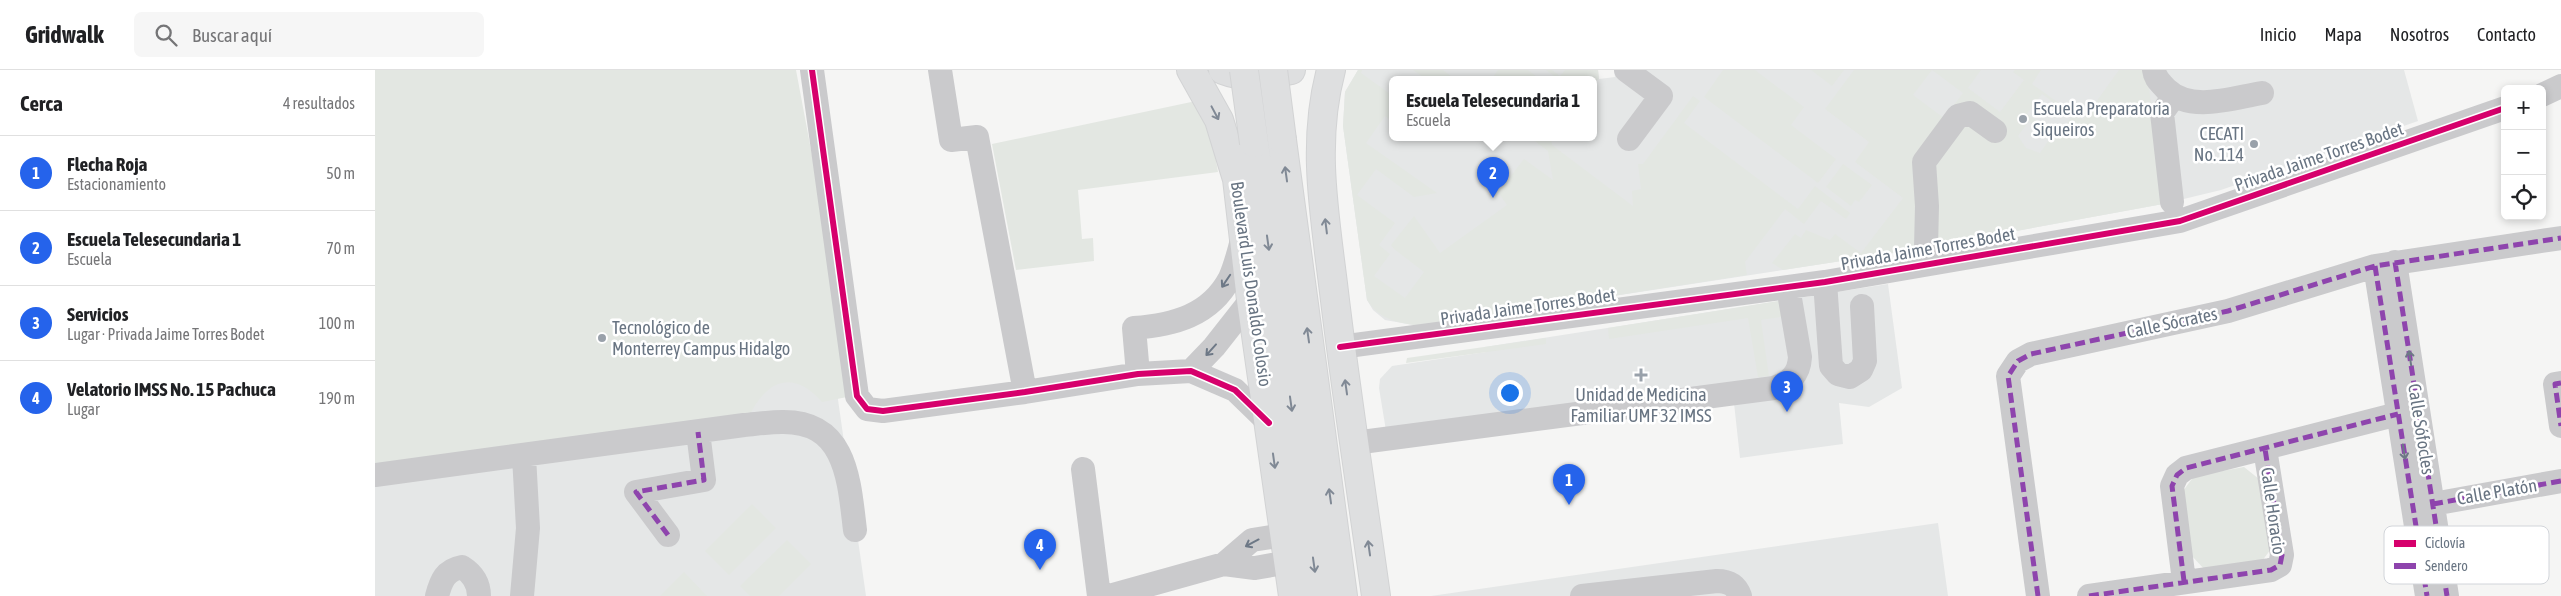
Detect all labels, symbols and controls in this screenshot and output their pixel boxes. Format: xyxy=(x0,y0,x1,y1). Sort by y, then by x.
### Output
search box xyxy=(134,12,484,57)
text: Gridwalk xyxy=(25,21,104,48)
icon: search xyxy=(152,21,180,49)
text: Buscar aquí xyxy=(192,24,272,46)
text: Inicio xyxy=(2260,24,2296,45)
text: Mapa xyxy=(2324,24,2362,45)
text: Nosotros xyxy=(2390,24,2449,45)
text: Contacto xyxy=(2477,24,2536,45)
popup xyxy=(1389,76,1597,141)
map controls xyxy=(2501,85,2546,220)
button: + xyxy=(2501,85,2546,130)
text: Escuela Telesecundaria 1 xyxy=(1406,89,1580,111)
text: Cerca xyxy=(20,91,63,115)
text: 4 resultados xyxy=(283,94,355,112)
place label: Escuela Preparatoria Siqueiros xyxy=(2033,98,2170,140)
one-way arrow xyxy=(1211,105,1220,120)
text: Escuela xyxy=(1406,111,1451,129)
marker: Escuela Preparatoria Siqueiros xyxy=(2017,113,2029,125)
street label: Privada Jaime Torres Bodet xyxy=(2232,118,2406,195)
place label: CECATI No. 114 xyxy=(2194,123,2244,165)
button: − xyxy=(2501,130,2546,175)
marker: CECATI No. 114 xyxy=(2248,138,2260,150)
text: Flecha Roja xyxy=(67,153,147,175)
pin: 2 xyxy=(1477,157,1509,198)
text: 1 xyxy=(32,164,40,182)
text: 50 m xyxy=(326,164,355,182)
one-way arrow xyxy=(1281,166,1291,182)
text: Estacionamiento xyxy=(67,175,166,193)
button: locate xyxy=(2501,175,2546,220)
street label: Boulevard Luis Donaldo Colosio xyxy=(1227,180,1276,388)
one-way arrow xyxy=(1321,218,1331,234)
street label: Privada Jaime Torres Bodet xyxy=(1839,223,2017,274)
text: Escuela Telesecundaria 1 xyxy=(67,228,241,250)
one-way arrow xyxy=(1263,235,1273,251)
text: 2 xyxy=(32,239,40,257)
text: 70 m xyxy=(326,239,355,257)
text: Escuela xyxy=(67,250,112,268)
one-way arrow xyxy=(1221,274,1231,288)
street label: Privada Jaime Torres Bodet xyxy=(1439,284,1617,329)
text: Servicios xyxy=(67,303,128,325)
street label: Calle Sócrates xyxy=(2125,303,2219,342)
text: 3 xyxy=(32,314,40,332)
text: 100 m xyxy=(319,314,355,332)
place label: Tecnológico de Monterrey Campus Hidalgo xyxy=(612,317,790,359)
text: Lugar · Privada Jaime Torres Bodet xyxy=(67,325,265,343)
one-way arrow xyxy=(1303,327,1313,343)
marker: Tecnológico de Monterrey Campus Hidalgo xyxy=(596,332,608,344)
one-way arrow xyxy=(1205,343,1217,356)
one-way arrow xyxy=(2404,350,2414,366)
marker: Unidad de Medicina Familiar UMF 32 IMSS xyxy=(1634,368,1648,382)
pin: 3 xyxy=(1771,371,1803,412)
text: Velatorio IMSS No. 15 Pachuca xyxy=(67,378,276,400)
one-way arrow xyxy=(1341,379,1351,395)
your location xyxy=(1497,380,1523,406)
street label: Calle Sófocles xyxy=(2404,382,2439,476)
place label: Unidad de Medicina Familiar UMF 32 IMSS xyxy=(1571,384,1712,426)
text: 4 xyxy=(32,389,40,407)
text: 190 m xyxy=(319,389,355,407)
one-way arrow xyxy=(1286,396,1296,412)
text: Lugar xyxy=(67,400,100,418)
one-way arrow xyxy=(2399,444,2409,460)
one-way arrow xyxy=(1270,453,1280,469)
pin: 1 xyxy=(1553,464,1585,505)
street label: Calle Horacio xyxy=(2257,466,2290,556)
street label: Calle Platón xyxy=(2455,474,2538,509)
one-way arrow xyxy=(1325,488,1335,504)
legend xyxy=(2384,526,2549,584)
pin: 4 xyxy=(1024,529,1056,570)
text: Ciclovía xyxy=(2425,535,2465,551)
one-way arrow xyxy=(1244,538,1259,548)
one-way arrow xyxy=(1364,540,1374,556)
one-way arrow xyxy=(1309,557,1319,573)
text: Sendero xyxy=(2425,558,2468,574)

